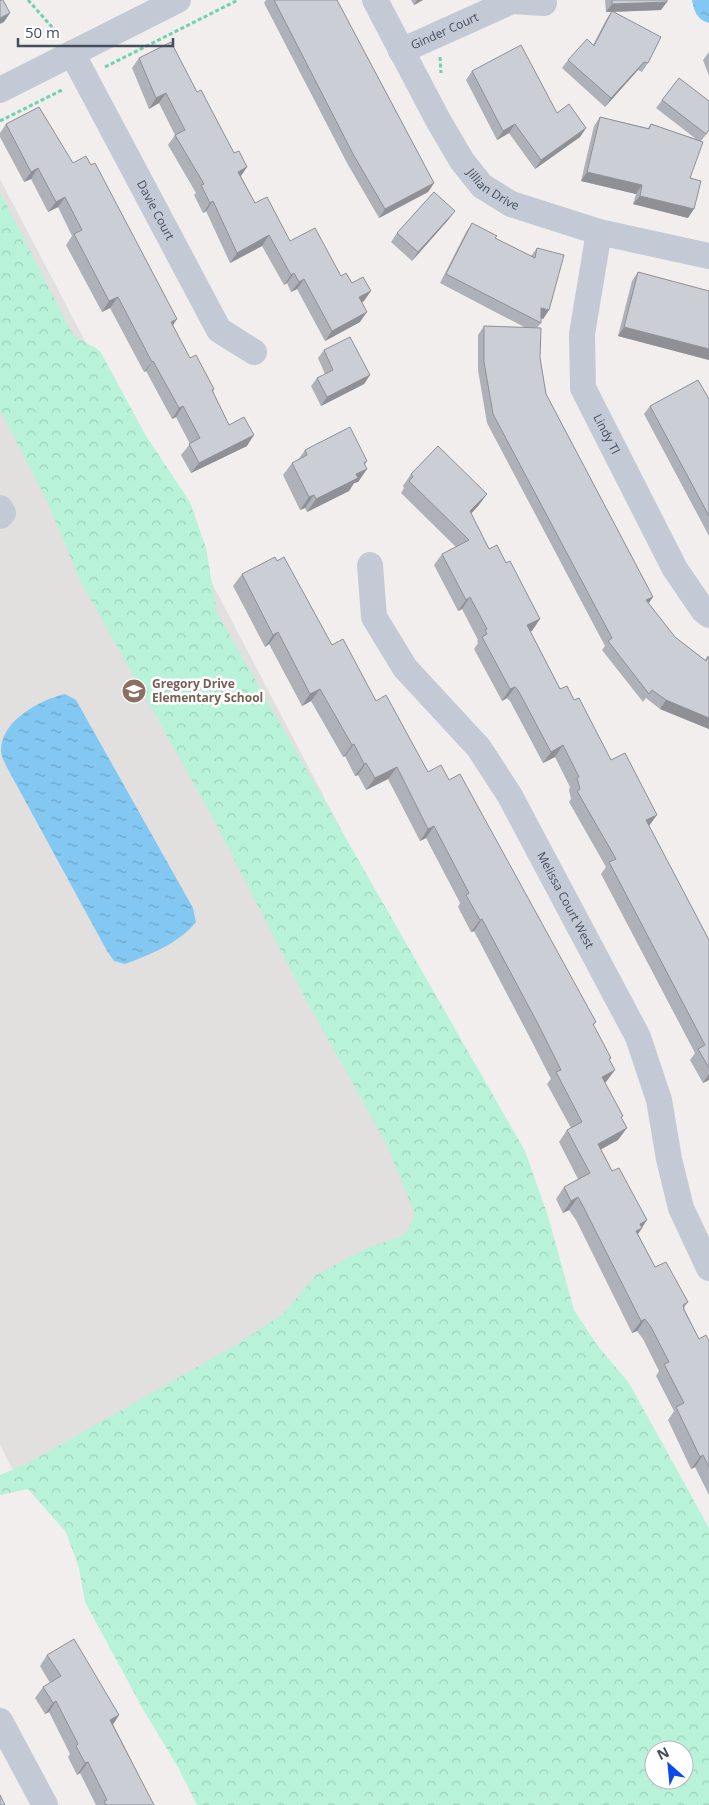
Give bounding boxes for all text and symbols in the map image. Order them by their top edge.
street label: Ginder Court [408,8,481,53]
scale bar [18,15,172,47]
text: 50 m [25,22,60,42]
street label: Jillian Drive [463,164,521,214]
street label: Davie Court [133,177,179,243]
street label: Lindy Tl [590,411,624,457]
place label: Gregory Drive Elementary School [152,675,263,706]
school or university icon: Gregory Drive Elementary School [121,678,147,704]
street label: Melissa Court West [533,849,598,951]
north arrow [644,1740,694,1790]
text: N [653,1742,672,1764]

